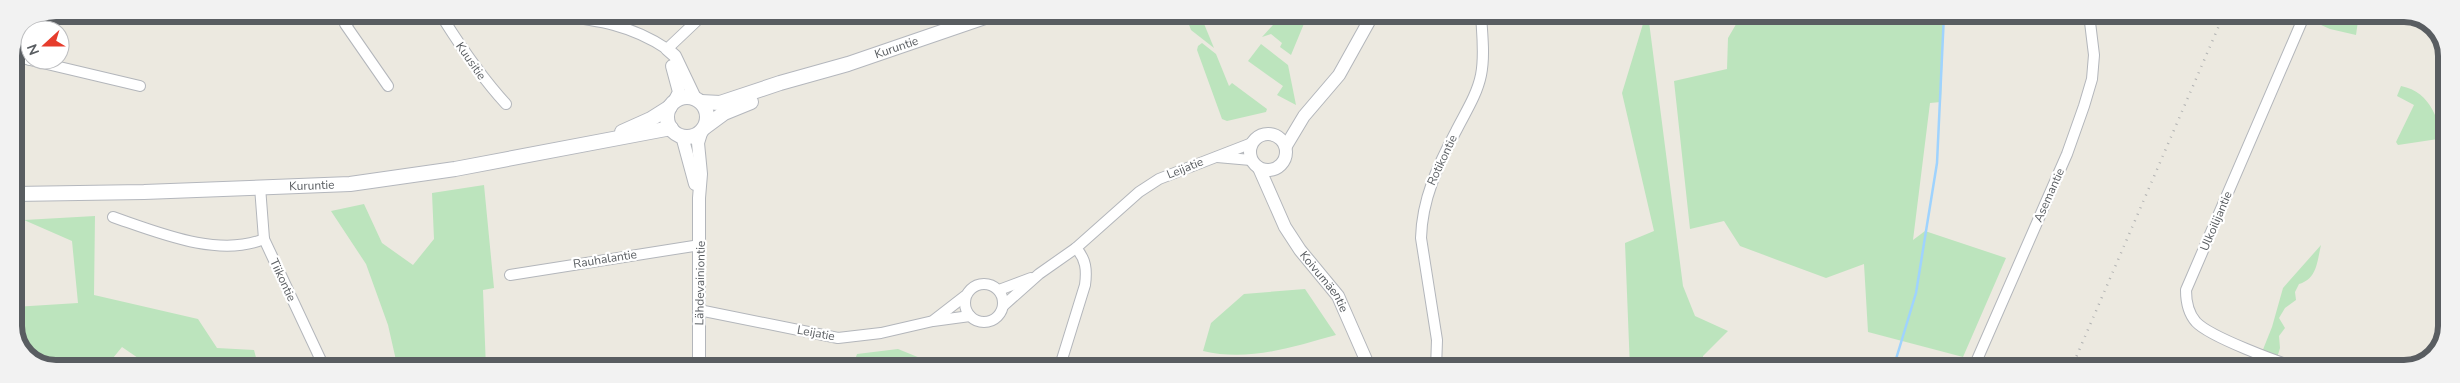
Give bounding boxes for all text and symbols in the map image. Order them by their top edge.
north arrow [20,20,70,70]
street label: Kuruntie [872,33,920,62]
street label: Kuusitie [452,39,490,83]
text: N [23,41,44,58]
street label: Rotikontie [1423,132,1461,188]
street label: Leijatie [1164,153,1206,183]
street label: Asemantie [2030,165,2068,225]
street label: Kuruntie [289,177,335,194]
street label: Ulkoilijantie [2196,189,2236,253]
street label: Lähdevainiontie [691,241,709,325]
street label: Rauhalantie [572,246,638,272]
street label: Koivumäentie [1296,248,1352,315]
street label: Tiikontie [266,256,300,304]
street label: Leijatie [796,322,836,344]

